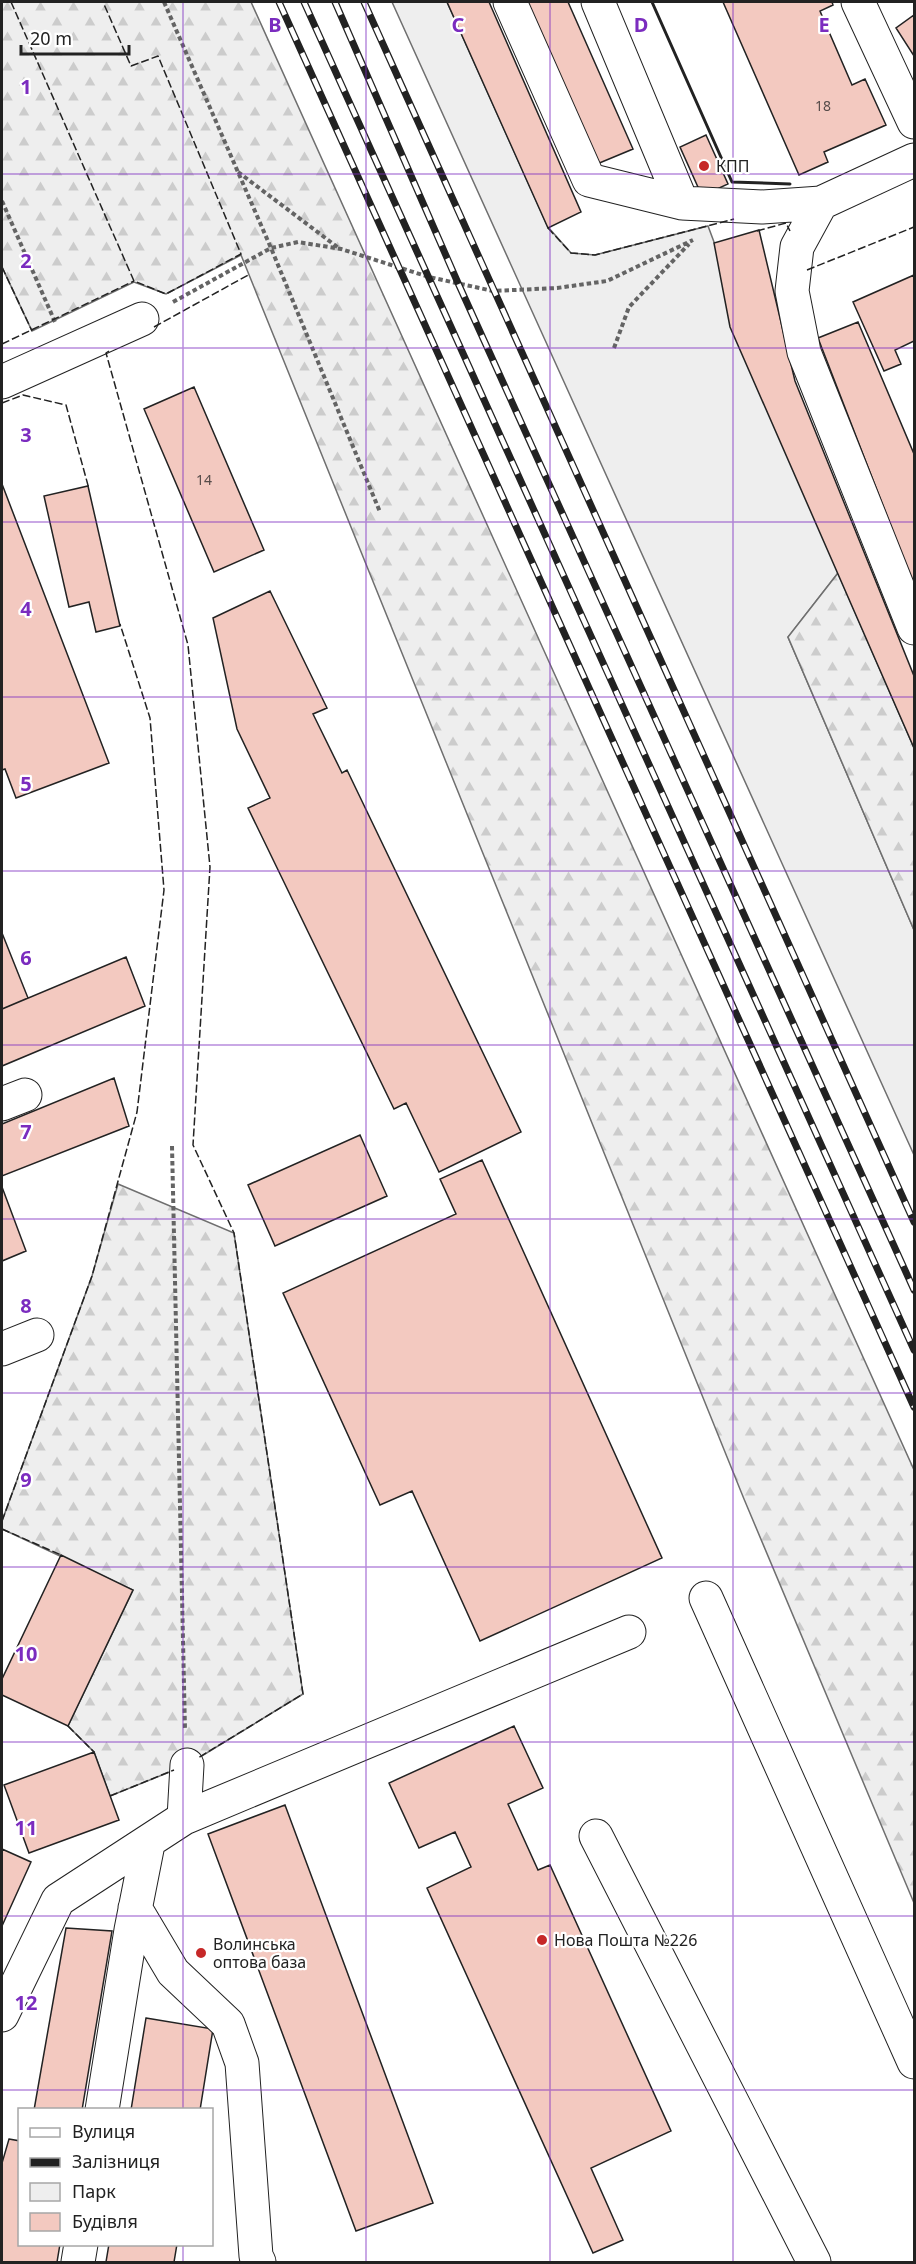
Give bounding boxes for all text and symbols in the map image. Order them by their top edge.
text: B [268,11,282,38]
text: C [452,11,465,38]
text: D [634,11,648,38]
text: E [818,11,830,38]
scale bar [21,18,129,56]
text: 20 m [30,26,72,50]
text: 1 [20,73,32,100]
house number: 18 [815,96,831,115]
place label: КПП [716,155,749,177]
marker: КПП [697,159,711,173]
text: 2 [20,247,32,274]
text: 3 [20,421,32,448]
house number: 14 [196,470,212,489]
text: 4 [20,595,32,622]
text: 5 [20,770,32,797]
text: 6 [20,944,32,971]
text: 7 [20,1118,32,1145]
text: 8 [20,1292,32,1319]
text: 9 [20,1466,32,1493]
text: 10 [15,1640,37,1667]
text: 11 [15,1814,37,1841]
place label: Нова Пошта №226 [554,1929,697,1951]
place label: Волинська оптова база [213,1933,306,1973]
marker: Нова Пошта №226 [535,1933,549,1947]
marker: Волинська оптова база [194,1946,208,1960]
text: 12 [15,1989,37,2016]
legend [18,2108,213,2246]
text: Вулиця [72,2119,135,2143]
text: Залізниця [72,2149,160,2173]
text: Парк [72,2179,116,2203]
text: Будівля [72,2209,138,2233]

